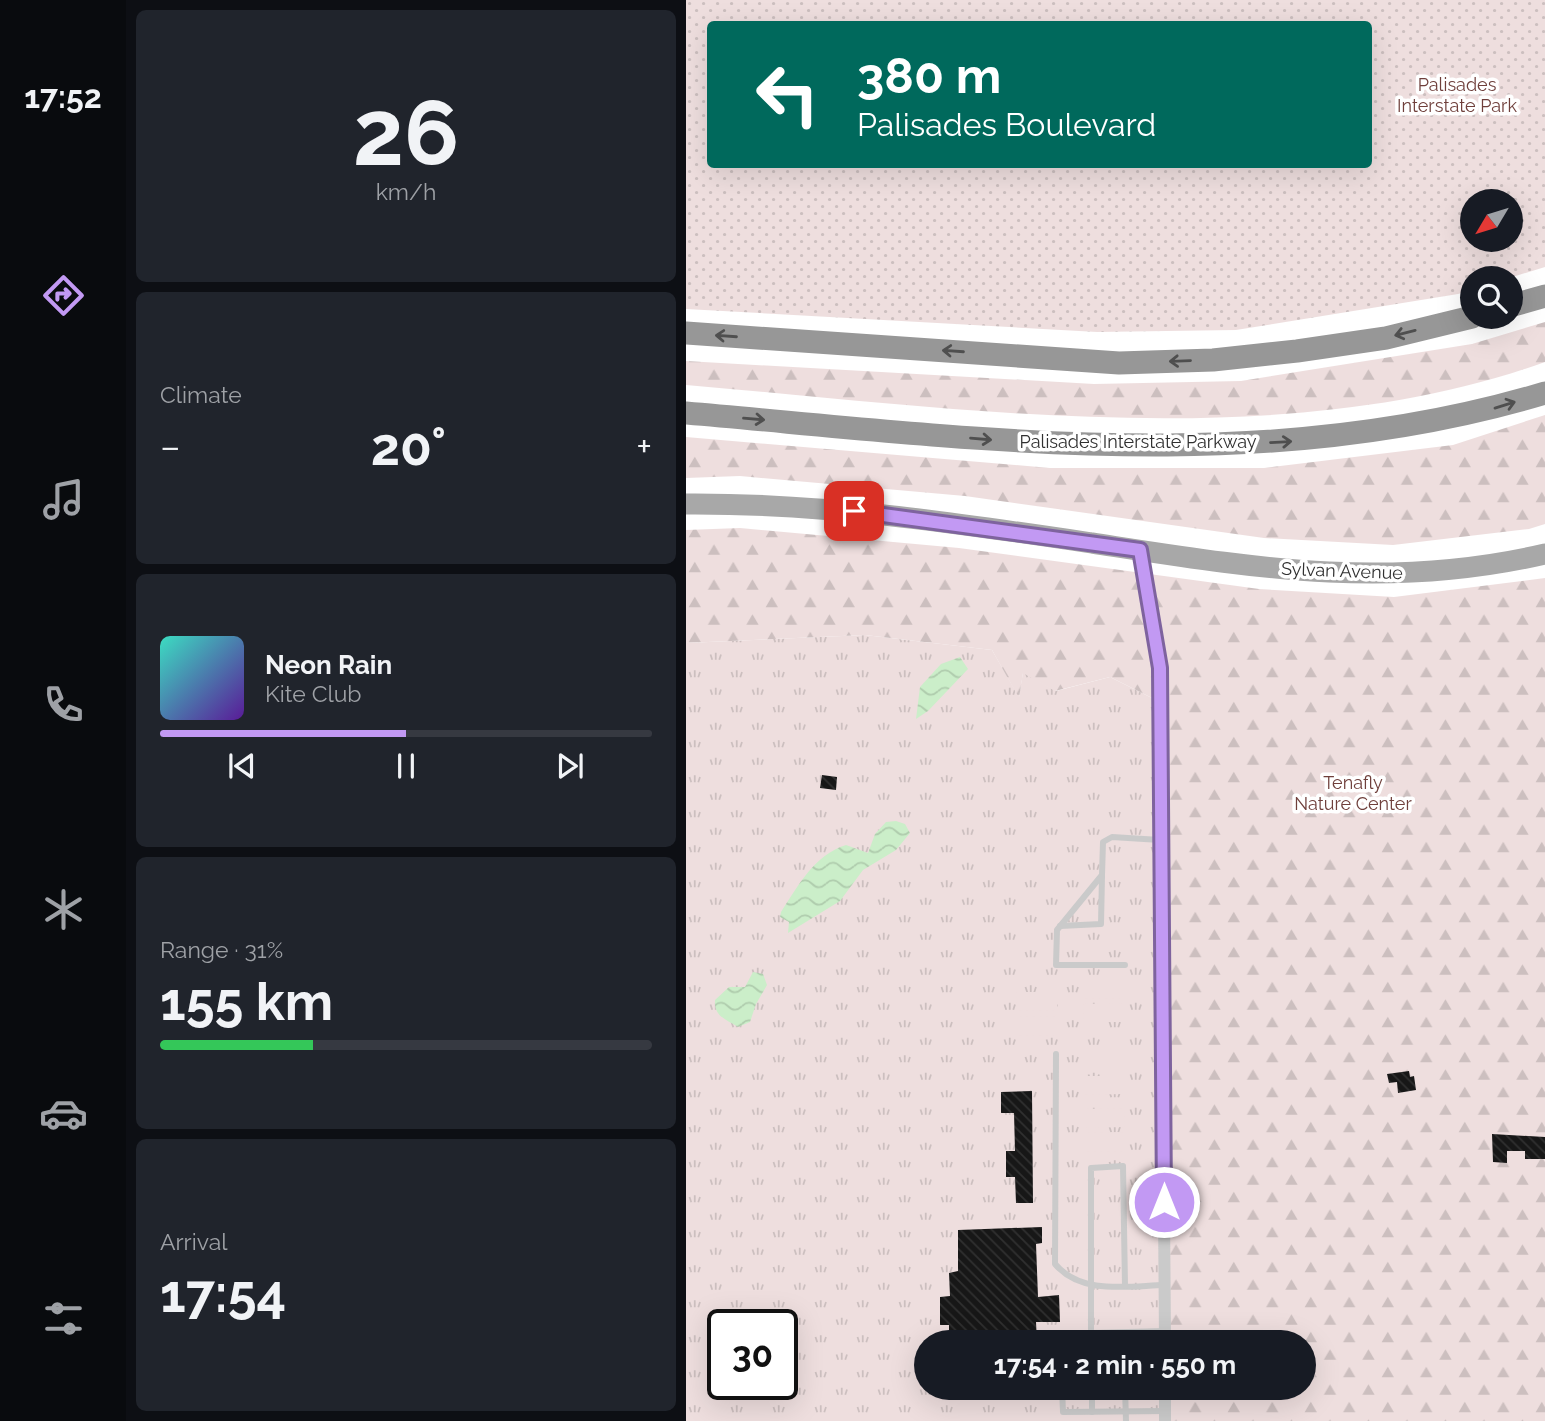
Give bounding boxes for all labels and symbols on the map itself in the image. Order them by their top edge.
park label: Palisades Interstate Park [1397,74,1517,116]
north arrow [1460,189,1522,252]
one-way arrow [1395,327,1417,340]
one-way arrow [715,329,738,342]
one-way arrow [942,344,965,357]
one-way arrow [1169,355,1192,368]
one-way arrow [1494,397,1516,410]
one-way arrow [742,413,765,426]
street label: Palisades Interstate Parkway [1020,431,1257,452]
one-way arrow [969,433,991,446]
one-way arrow [1270,435,1292,448]
pin [824,481,884,541]
street label: Sylvan Avenue [1281,558,1404,583]
park label: Tenafly Nature Center [1294,772,1412,814]
position arrow [1127,1165,1201,1239]
speed limit sign: 30 [707,1309,798,1400]

